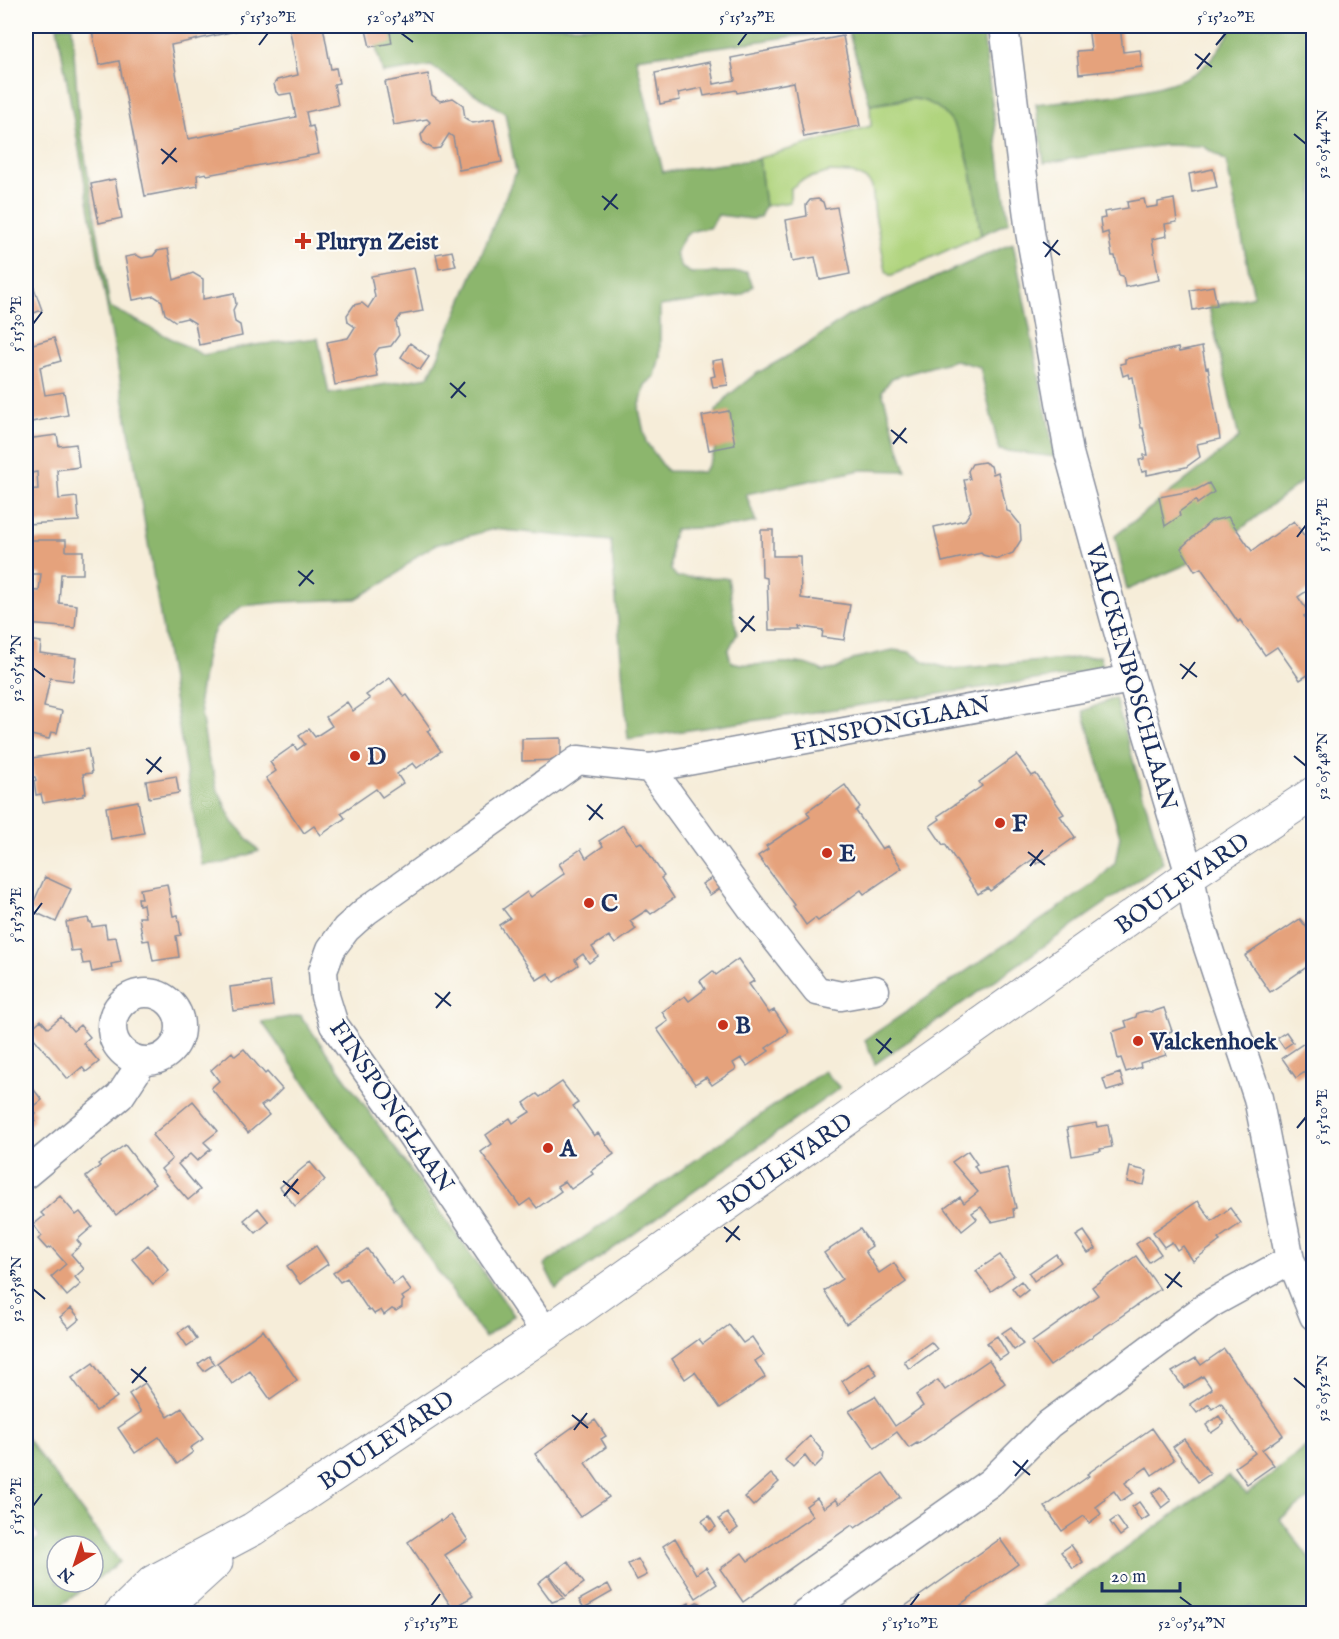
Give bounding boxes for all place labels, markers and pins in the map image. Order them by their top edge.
place label: Pluryn Zeist [316,227,439,258]
marker: Pluryn Zeist [294,232,312,250]
place label: D [367,742,386,773]
marker: D [348,749,362,763]
place label: F [1012,809,1028,840]
marker: F [993,816,1007,830]
place label: E [839,839,856,870]
marker: E [820,846,834,860]
place label: C [601,889,618,920]
marker: C [582,896,596,910]
place label: B [735,1011,751,1042]
marker: B [716,1018,730,1032]
place label: Valckenhoek [1149,1027,1278,1058]
marker: Valckenhoek [1131,1034,1145,1048]
place label: A [559,1134,578,1165]
marker: A [541,1141,555,1155]

